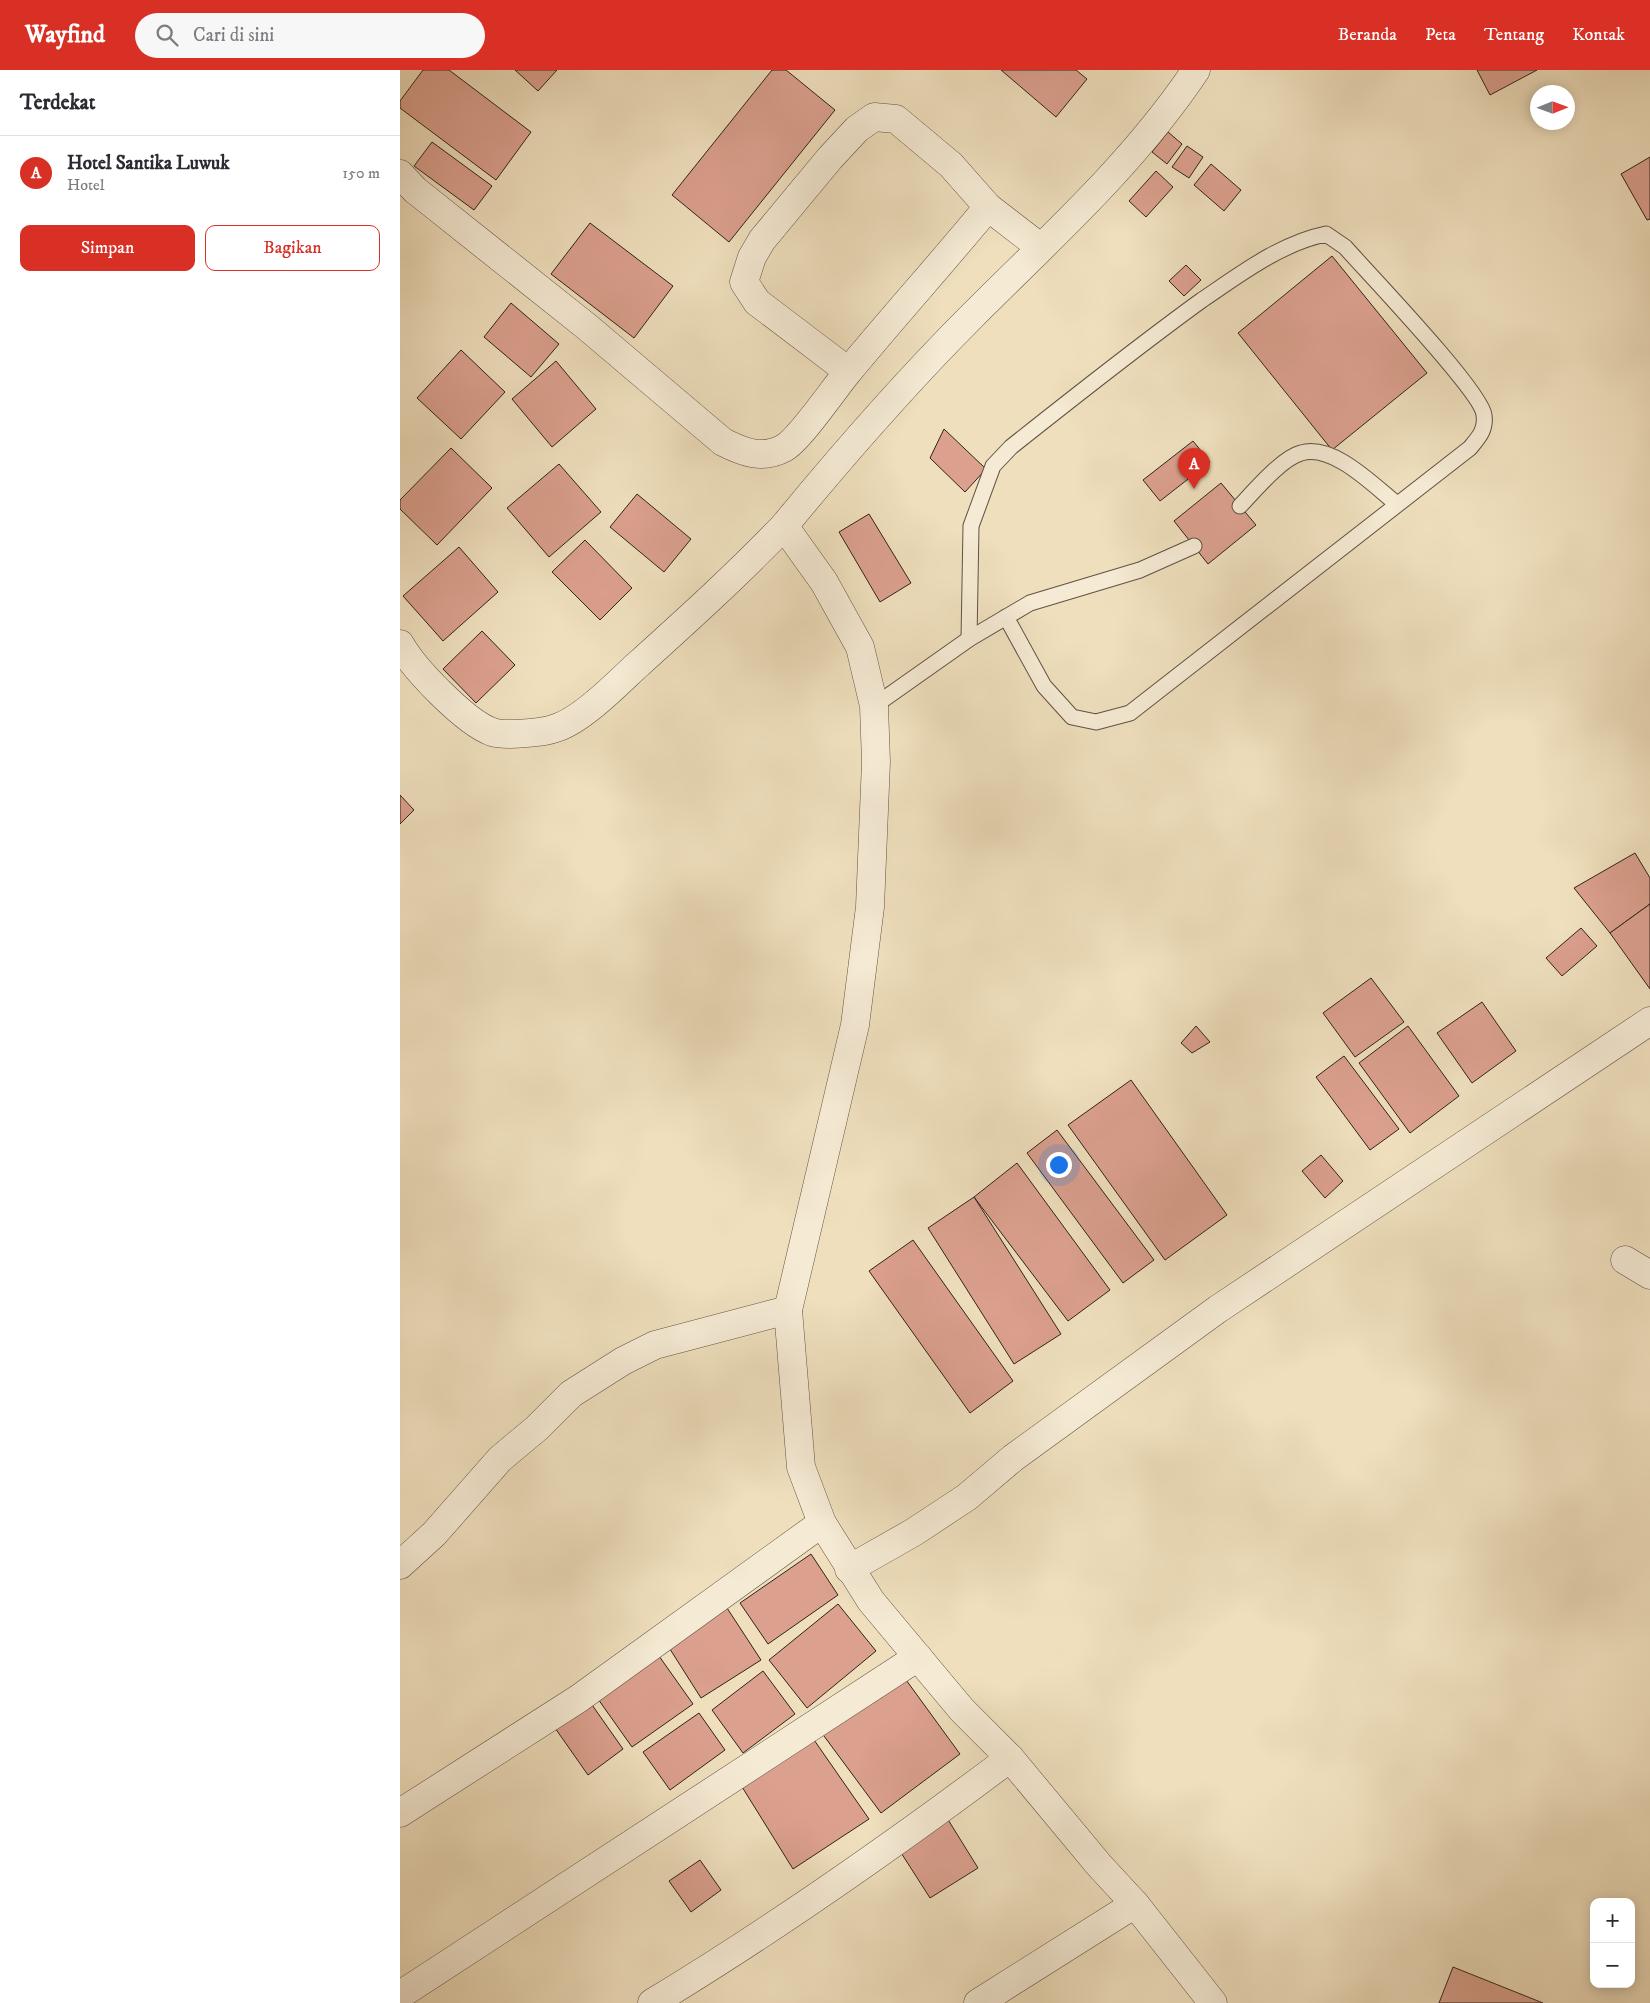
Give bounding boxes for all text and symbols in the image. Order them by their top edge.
search box [135,13,485,58]
text: Wayfind [25,20,105,50]
icon: search [153,21,181,49]
text: Cari di sini [193,24,274,47]
text: Beranda [1338,24,1397,46]
text: Peta [1425,24,1456,46]
text: Tentang [1484,24,1544,46]
text: Kontak [1572,24,1625,46]
north arrow [1530,85,1575,130]
text: Terdekat [20,90,95,116]
text: Hotel Santika Luwuk [67,152,230,175]
text: A [31,163,41,183]
text: 150 m [342,163,380,183]
text: Hotel [67,175,105,195]
button: Simpan [20,225,195,271]
button: Bagikan [205,225,380,271]
pin: A [1178,448,1210,489]
your location [1046,1152,1072,1178]
map controls [1590,1898,1635,1988]
button: + [1590,1898,1635,1943]
button: − [1590,1943,1635,1988]

